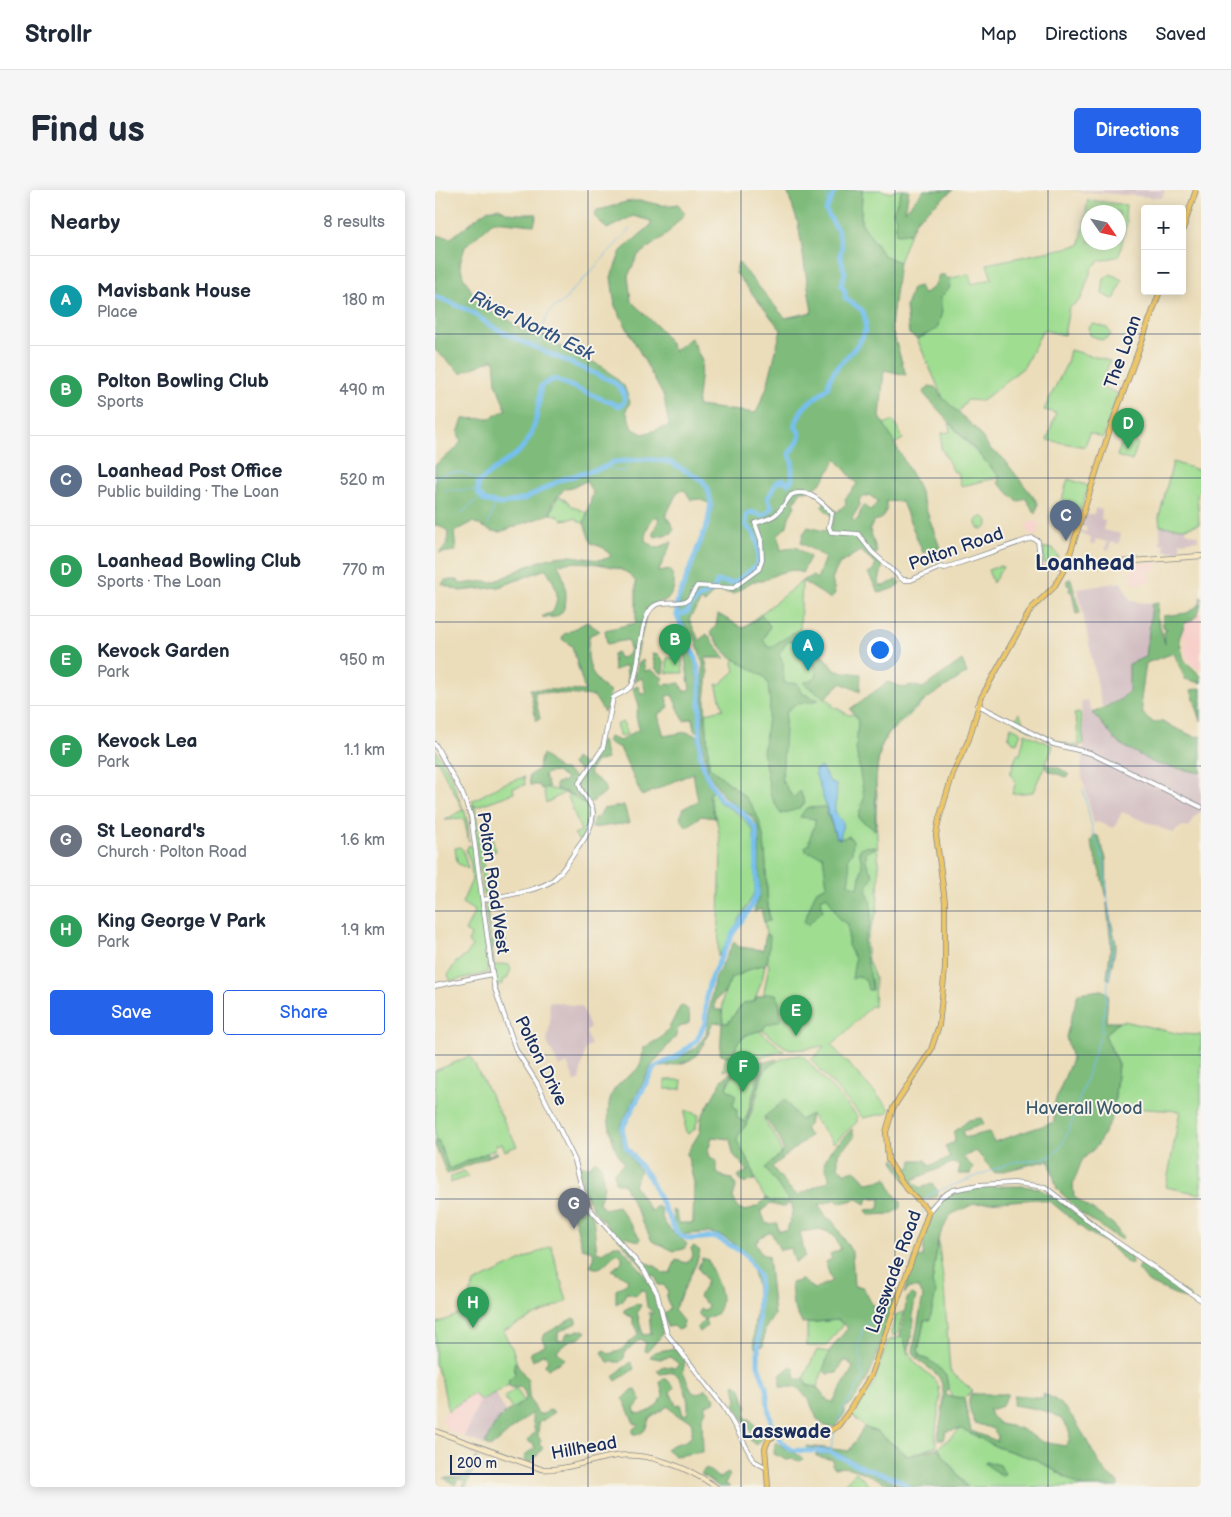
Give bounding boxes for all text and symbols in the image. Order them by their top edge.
text: Strollr [25,20,92,49]
text: Map [981,24,1017,45]
text: Directions [1045,24,1127,45]
text: Saved [1155,24,1206,45]
button: Directions [1074,108,1201,153]
text: Find us [30,109,145,152]
north arrow [1081,205,1126,250]
map controls [1141,205,1186,295]
button: + [1141,205,1186,250]
text: Nearby [50,210,120,235]
text: 8 results [323,213,385,232]
button: − [1141,250,1186,295]
text: Mavisbank House [97,280,251,303]
water label: River North Esk [466,286,598,366]
text: A [61,291,71,310]
text: 180 m [343,291,385,310]
text: Place [97,303,138,322]
street label: The Loan [1100,313,1146,391]
text: Polton Bowling Club [97,370,269,393]
text: B [60,381,72,400]
text: 490 m [339,381,385,400]
text: Sports [97,393,144,412]
pin: D [1112,408,1144,449]
text: Loanhead Post Office [97,460,282,483]
text: C [60,471,72,490]
text: 520 m [339,471,385,490]
text: Public building · The Loan [97,483,279,502]
pin: C [1050,500,1082,541]
street label: Polton Road [906,523,1006,575]
text: Loanhead Bowling Club [97,550,301,573]
district label: Loanhead [1035,550,1135,577]
text: D [60,561,72,580]
text: 770 m [342,561,385,580]
text: Sports · The Loan [97,573,221,592]
pin: B [659,624,691,665]
pin: A [792,630,824,671]
your location [867,637,893,663]
text: Kevock Garden [97,640,230,663]
text: E [61,651,71,670]
text: 950 m [340,651,385,670]
text: Park [97,663,129,682]
text: Kevock Lea [97,730,198,753]
text: F [61,741,71,760]
text: 1.1 km [344,741,385,760]
text: Park [97,753,129,772]
street label: Polton Road West [473,811,513,956]
text: St Leonard's [97,820,205,843]
text: G [60,831,72,850]
text: 1.6 km [341,831,385,850]
text: Church · Polton Road [97,843,247,862]
text: King George V Park [97,910,266,933]
text: H [60,921,72,940]
text: 1.9 km [341,921,385,940]
text: Park [97,933,129,952]
button: Save [50,990,213,1035]
button: Share [223,990,385,1035]
pin: E [780,995,812,1036]
street label: Polton Drive [510,1013,572,1110]
pin: F [727,1051,759,1092]
park label: Haverall Wood [1025,1098,1143,1119]
pin: G [558,1188,590,1229]
street label: Lasswade Road [862,1208,926,1336]
pin: H [457,1287,489,1328]
district label: Lasswade [741,1420,831,1444]
street label: Hillhead [549,1432,619,1464]
scale bar [450,1452,534,1475]
text: 200 m [457,1455,497,1472]

